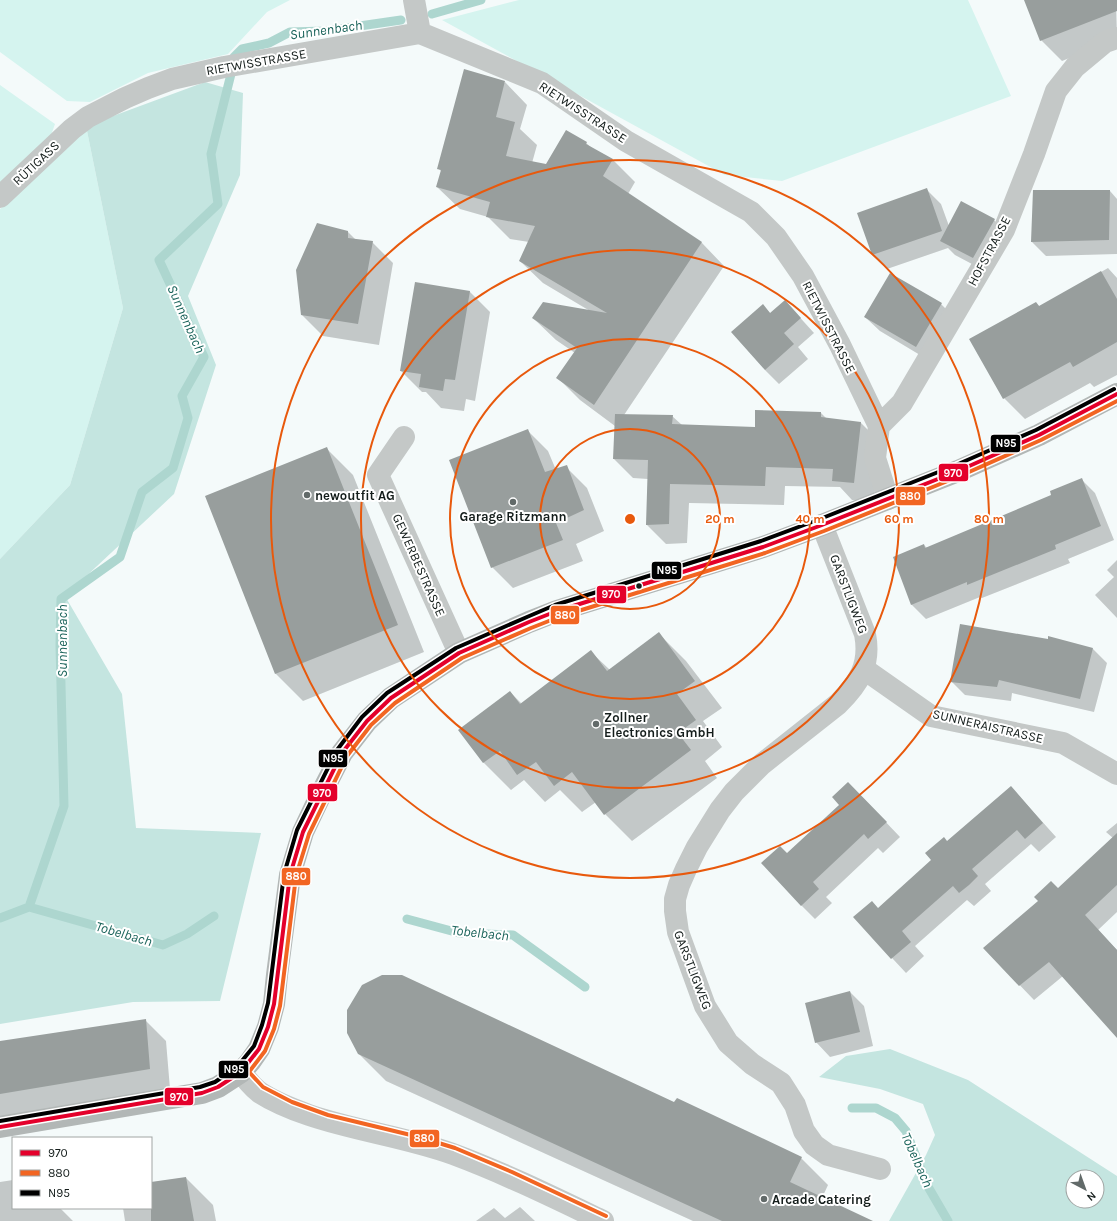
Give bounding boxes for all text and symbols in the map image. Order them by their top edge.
water label: Sunnenbach [289,16,363,44]
street label: RIETWISSTRASSE [205,46,307,78]
street label: RIETWISSTRASSE [536,78,630,146]
street label: RÜTIGASS [9,137,62,188]
street label: HOFSTRASSE [964,214,1014,288]
street label: RIETWISSTRASSE [799,278,859,376]
water label: Sunnenbach [163,282,209,356]
line badge: N95 [990,434,1021,453]
text: N95 [996,437,1017,450]
line badge: 970 [938,463,969,482]
text: 970 [943,467,963,480]
line badge: 880 [895,486,926,506]
place label: newoutfit AG [315,488,395,503]
marker: newoutfit AG [302,490,312,500]
text: 880 [899,490,921,503]
marker: Garage Ritzmann [508,497,518,507]
place label: Garage Ritzmann [459,509,567,524]
street label: GEWERBESTRASSE [390,511,448,619]
centre of rings [623,512,637,526]
text: 20 m [705,512,735,526]
text: 40 m [795,512,825,526]
text: 60 m [884,512,914,526]
text: 80 m [974,512,1004,526]
street label: GARSTLIGWEG [827,552,871,636]
line badge: N95 [651,561,682,580]
text: N95 [657,564,678,577]
unlabelled marker [634,581,644,591]
line badge: 970 [596,585,627,604]
text: 970 [601,588,621,601]
water label: Sunnenbach [54,604,71,678]
line badge: 880 [550,605,580,625]
text: 880 [554,609,576,622]
street label: SUNNERAISTRASSE [931,706,1045,746]
place label: Zollner Electronics GmbH [604,710,715,740]
marker: Zollner Electronics GmbH [591,719,601,729]
line badge: N95 [318,749,348,768]
text: N95 [323,752,344,765]
line badge: 970 [307,783,338,802]
text: 970 [312,787,332,800]
line badge: 880 [281,867,311,886]
text: 880 [285,870,307,883]
water label: Tobelbach [94,918,154,950]
water label: Tobelbach [450,922,510,944]
street label: GARSTLIGWEG [671,928,715,1012]
line badge: N95 [218,1060,249,1079]
text: N95 [224,1063,245,1076]
line badge: 970 [164,1087,194,1106]
text: 970 [169,1091,189,1104]
line badge: 880 [409,1129,440,1148]
water label: Tobelbach [897,1130,937,1190]
text: 880 [413,1132,435,1145]
legend [12,1137,152,1209]
text: 970 [48,1146,68,1160]
text: 880 [48,1166,70,1180]
north arrow [1065,1169,1105,1209]
text: N95 [48,1186,70,1200]
text: N [1084,1189,1098,1204]
place label: Arcade Catering [772,1192,871,1207]
marker: Arcade Catering [759,1194,769,1204]

